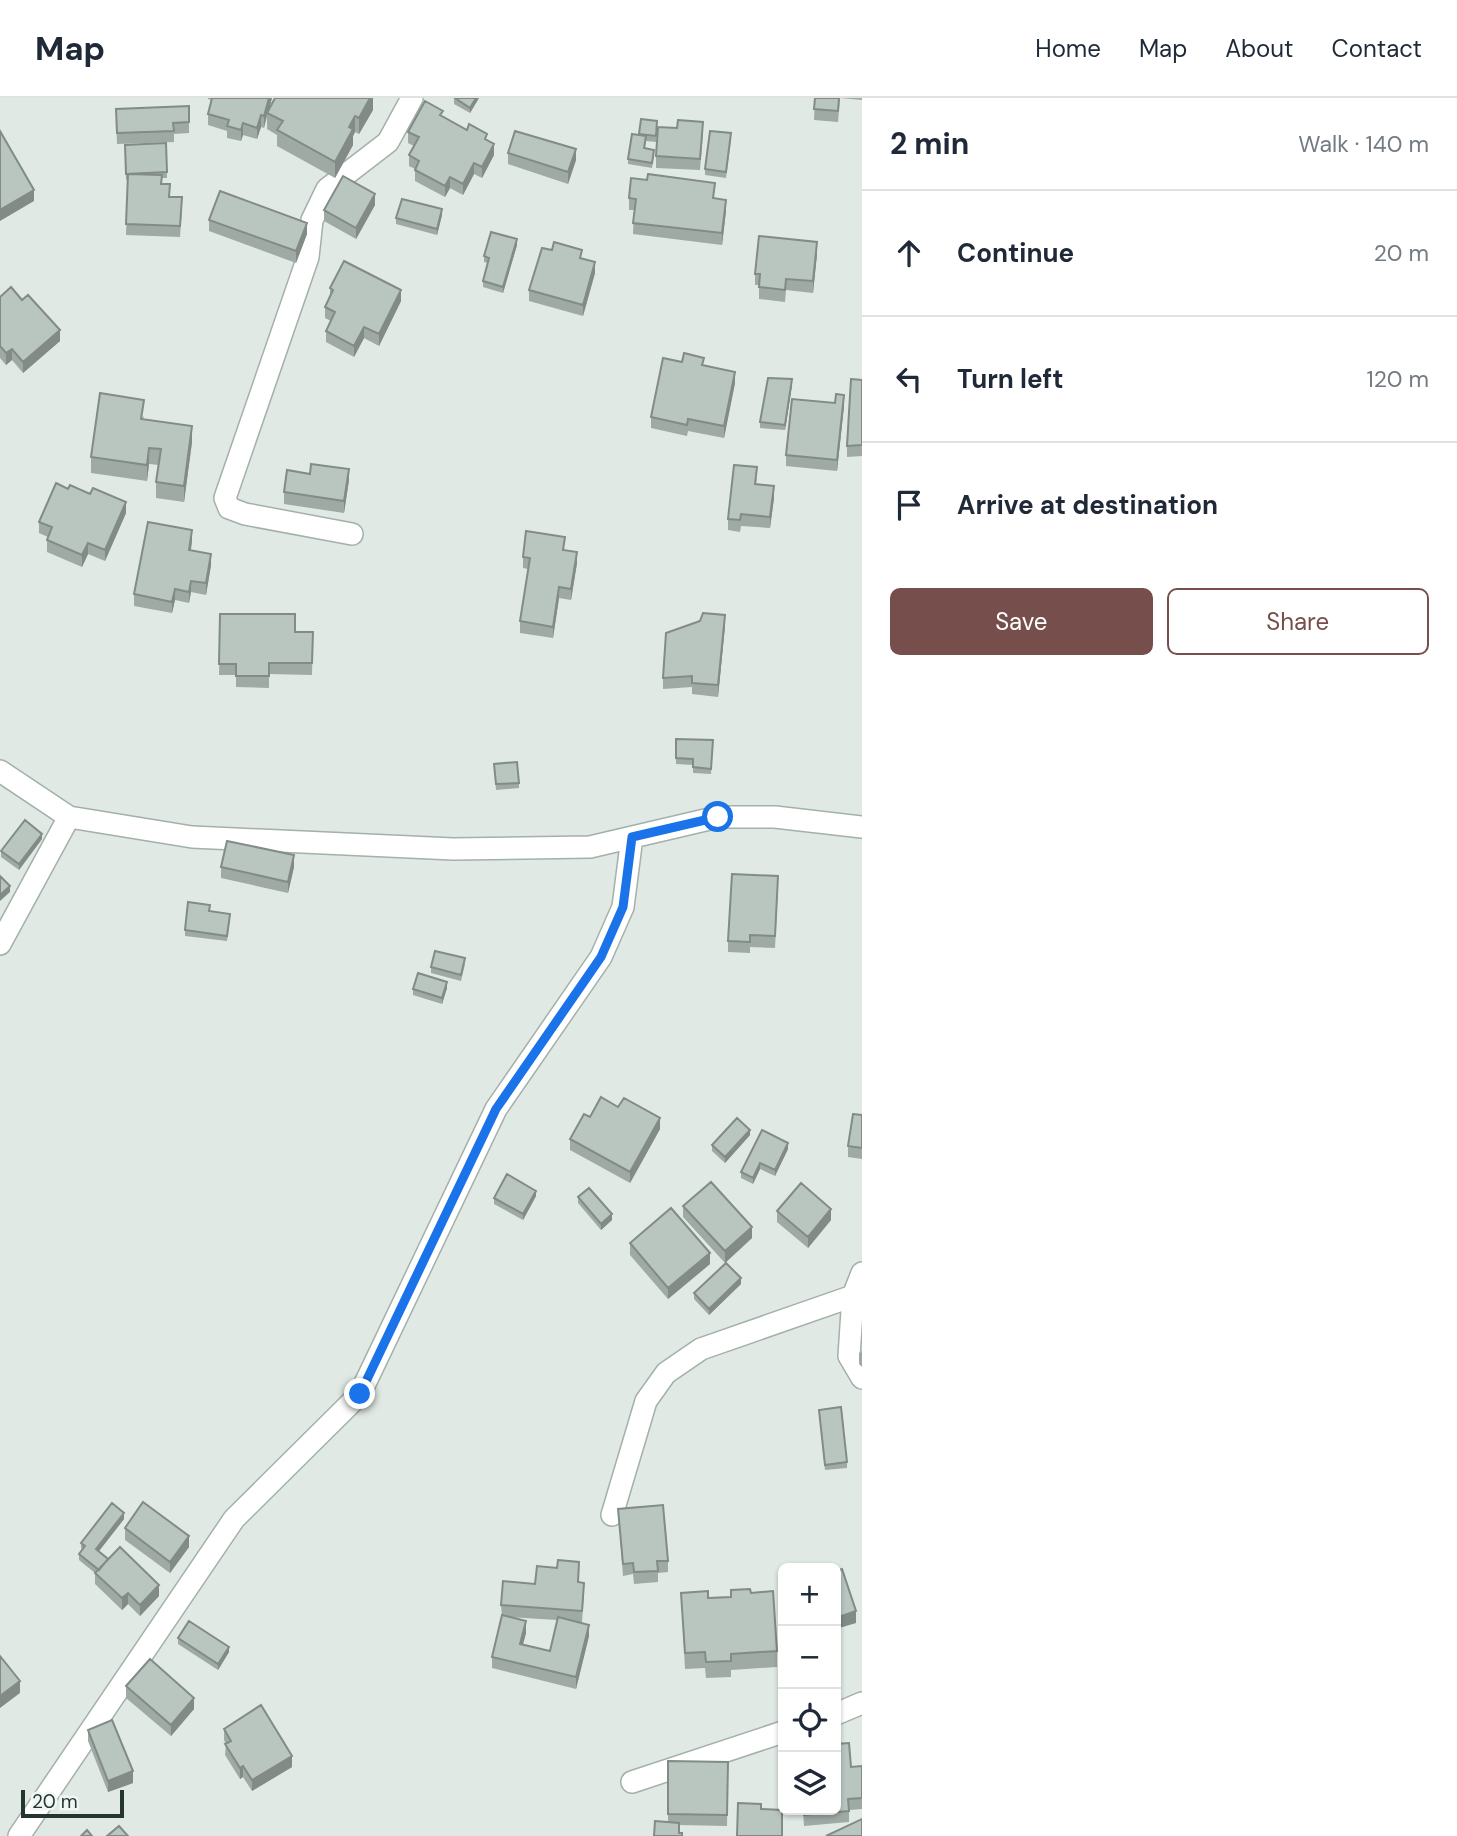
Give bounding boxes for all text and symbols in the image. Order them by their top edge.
text: Map [35,27,105,70]
text: Home [1035,33,1101,64]
text: Map [1139,33,1187,64]
text: About [1225,33,1294,64]
text: Contact [1332,33,1422,64]
text: 2 min [890,124,969,163]
text: Walk · 140 m [1298,129,1429,159]
icon: ahead [890,234,928,272]
text: Continue [957,236,1074,270]
text: 20 m [1374,238,1429,268]
icon: left [890,360,928,398]
text: Turn left [957,362,1064,396]
text: 120 m [1366,364,1429,394]
icon: arrive [890,486,928,524]
text: Arrive at destination [957,488,1218,522]
button: Save [890,588,1153,655]
button: Share [1167,588,1429,655]
route start [702,801,733,832]
route end [344,1378,375,1409]
map controls [778,1563,841,1815]
button: + [778,1563,841,1626]
button: − [778,1626,841,1689]
button: locate [778,1689,841,1752]
button: layers [778,1752,841,1815]
scale bar [21,1787,124,1819]
text: 20 m [32,1789,78,1814]

